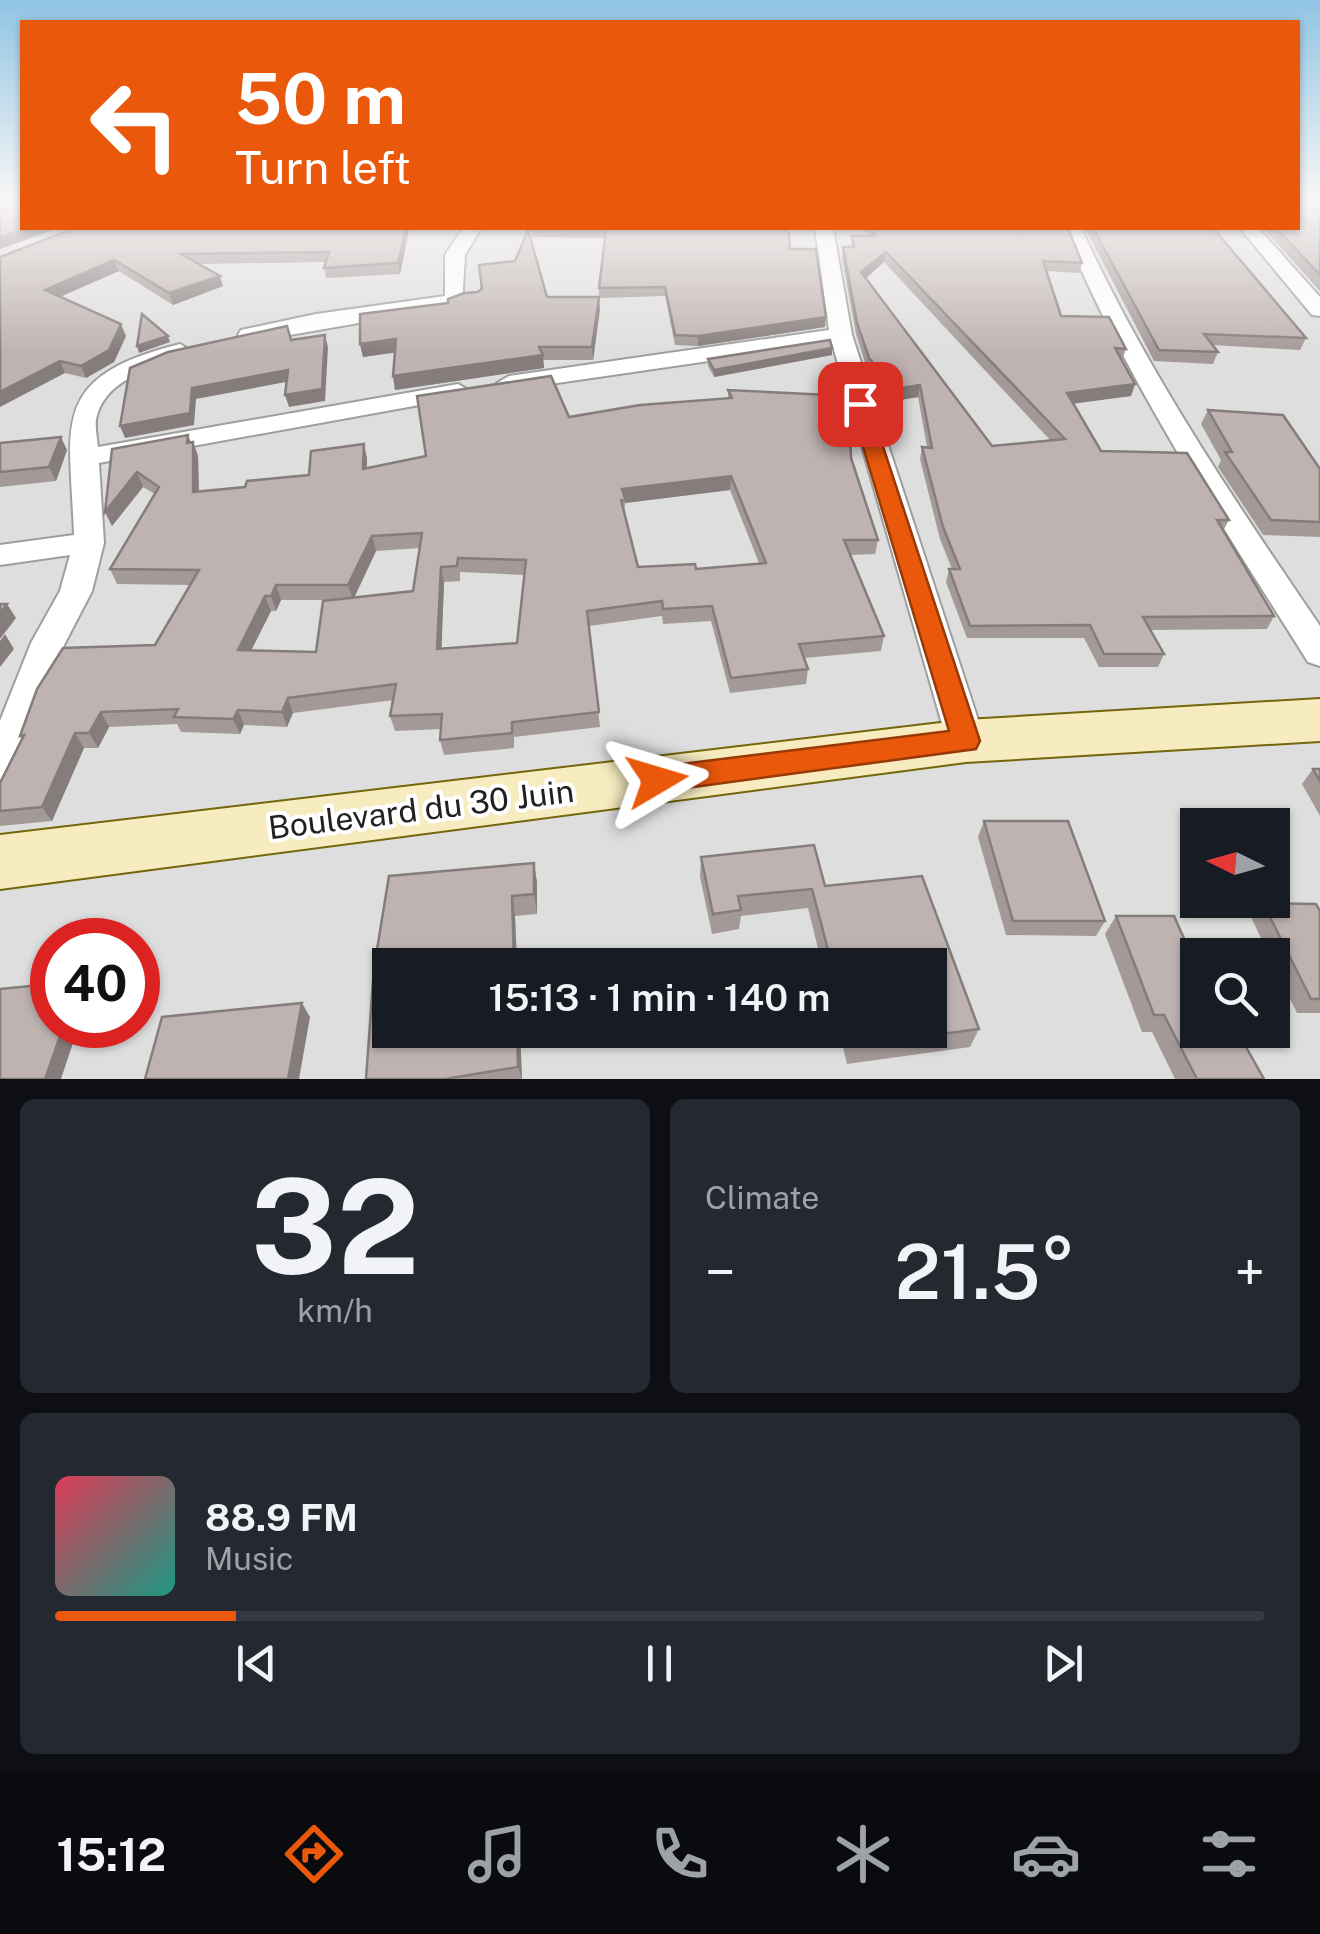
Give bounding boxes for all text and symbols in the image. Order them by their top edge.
text: 50 m [235,57,406,140]
icon: left [70,60,200,190]
text: Turn left [235,141,411,194]
pin [818,362,903,447]
icon: arrive [833,377,888,432]
position arrow [605,728,709,832]
street label: Boulevard du 30 Juin [266,772,576,846]
north arrow [1180,808,1290,918]
map controls [1180,808,1290,1048]
speed limit sign: 40 [30,918,160,1048]
button: search [1180,938,1290,1048]
text: 15:13 · 1 min · 140 m [489,975,830,1020]
text: 32 [250,1151,420,1303]
text: Climate [705,1179,819,1216]
text: 21.5° [894,1228,1076,1316]
text: − [705,1240,736,1304]
text: + [1234,1240,1265,1304]
text: km/h [297,1292,373,1329]
text: 88.9 FM [205,1495,358,1540]
text: Music [205,1540,293,1577]
icon: previous [229,1636,284,1691]
icon: pause [632,1636,687,1691]
icon: next [1036,1636,1091,1691]
icon: directions [279,1819,349,1889]
icon: music [462,1819,532,1889]
icon: phone [645,1819,715,1889]
icon: climate [828,1819,898,1889]
icon: car [1011,1819,1081,1889]
icon: filters [1194,1819,1264,1889]
text: 15:12 [56,1828,166,1881]

